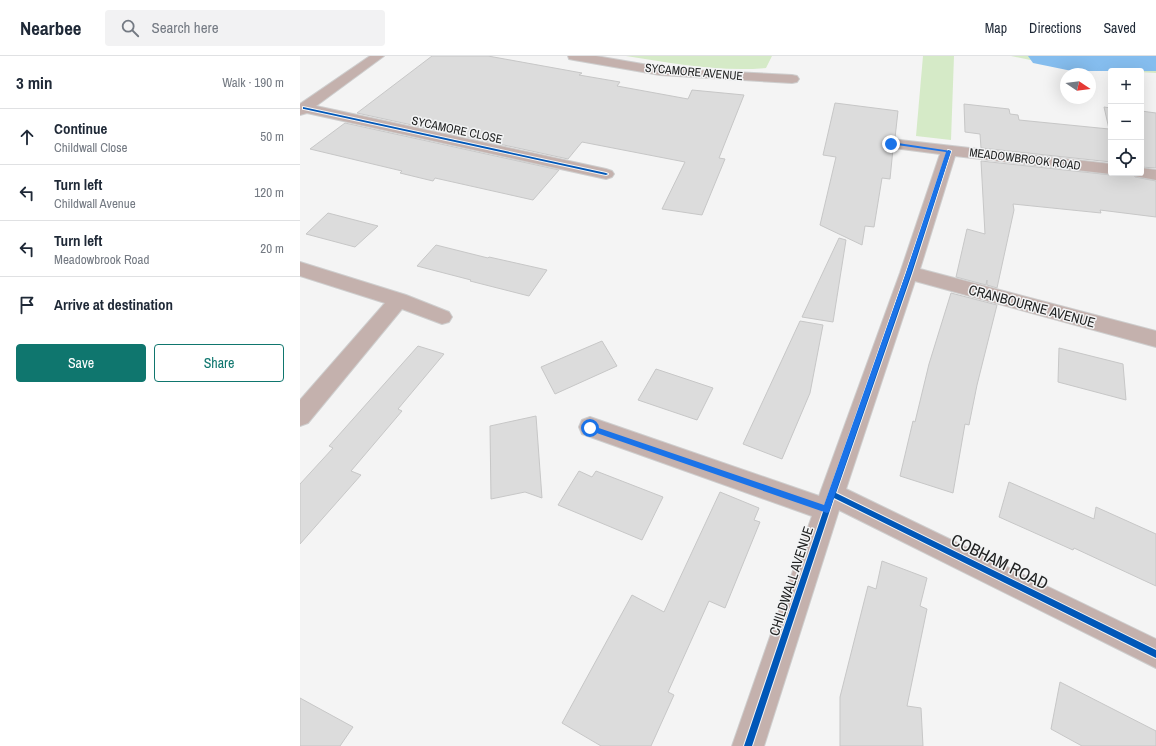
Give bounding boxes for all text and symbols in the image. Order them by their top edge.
search box [105,10,385,46]
text: Nearbee [20,15,81,41]
icon: search [119,17,141,39]
text: Search here [151,17,219,38]
text: Map [985,19,1007,37]
text: Directions [1029,19,1081,37]
text: Saved [1103,19,1136,37]
street label: SYCAMORE AVENUE [644,60,744,84]
north arrow [1060,68,1096,104]
map controls [1108,68,1144,176]
button: + [1108,68,1144,104]
text: 3 min [16,71,52,94]
text: Walk · 190 m [222,74,284,91]
button: − [1108,104,1144,140]
street label: SYCAMORE CLOSE [410,113,504,147]
text: Continue [54,118,107,139]
icon: ahead [16,126,38,148]
text: 50 m [260,128,284,145]
route end [882,135,900,153]
text: Childwall Close [54,139,127,156]
button: locate [1108,140,1144,176]
street label: MEADOWBROOK ROAD [968,144,1082,174]
text: Turn left [54,174,102,195]
icon: left [16,182,38,204]
text: 120 m [254,184,284,201]
text: Childwall Avenue [54,195,136,212]
text: Turn left [54,230,102,251]
icon: left [16,238,38,260]
text: 20 m [260,240,284,257]
text: Meadowbrook Road [54,251,149,268]
street label: CRANBOURNE AVENUE [967,280,1097,332]
icon: arrive [16,294,38,316]
text: Arrive at destination [54,294,173,315]
button: Save [16,344,146,382]
button: Share [154,344,284,382]
route start [581,419,599,437]
street label: CHILDWALL AVENUE [765,524,817,638]
street label: COBHAM ROAD [948,528,1052,594]

